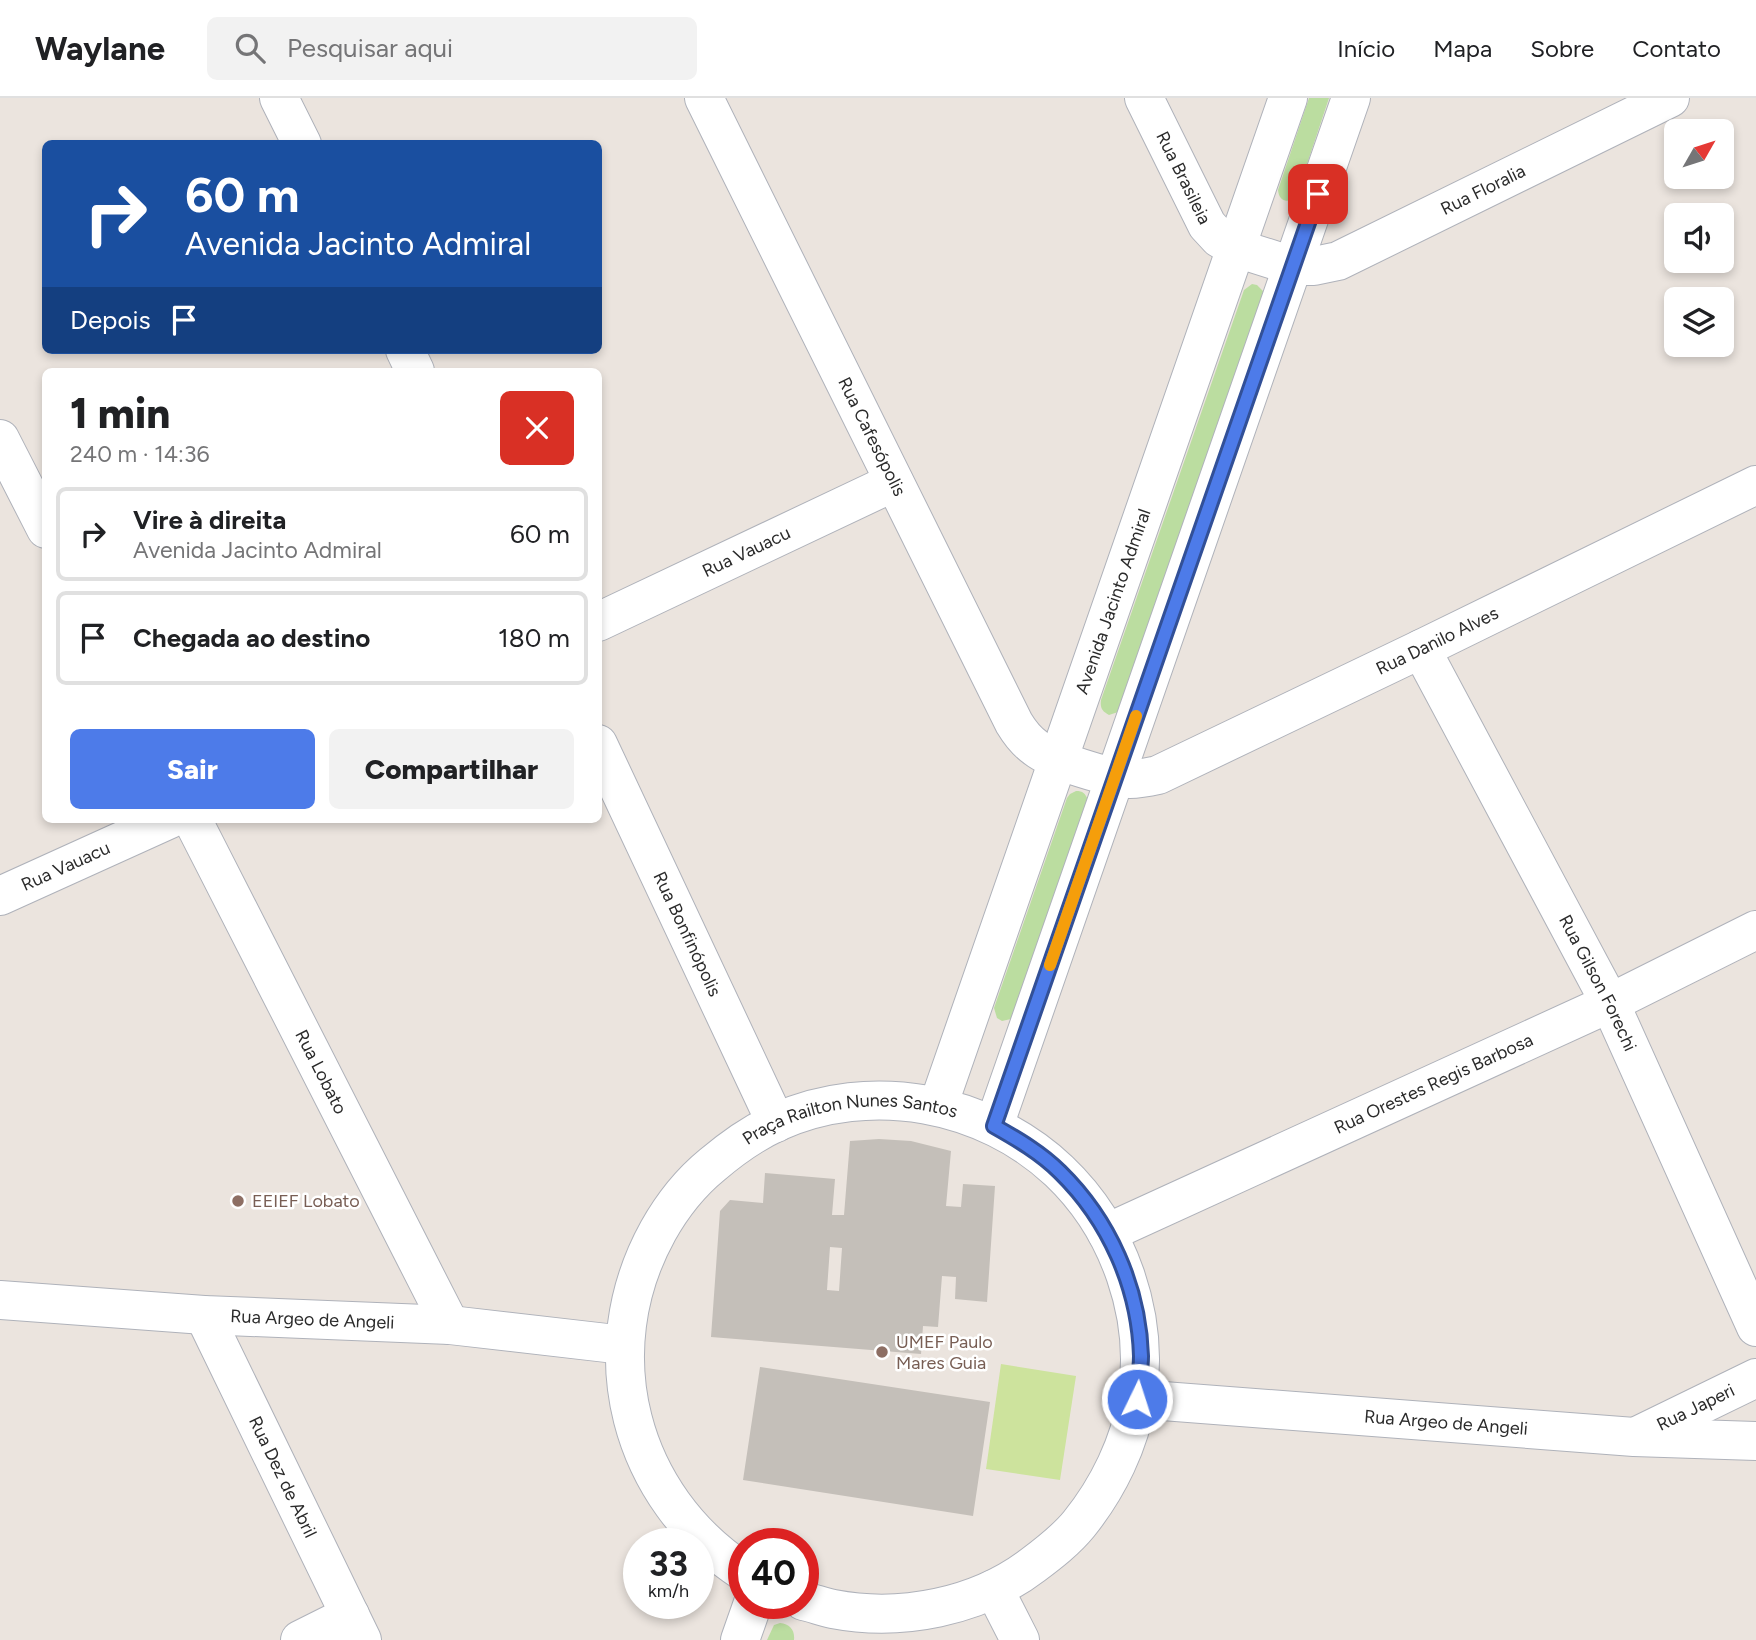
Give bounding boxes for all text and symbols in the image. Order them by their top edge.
search box [207,17,697,80]
text: Waylane [35,29,165,68]
icon: search [231,29,269,67]
text: Pesquisar aqui [287,32,453,64]
text: Início [1337,34,1395,63]
text: Mapa [1433,34,1492,63]
text: Sobre [1530,34,1594,63]
text: Contato [1632,34,1721,63]
north arrow [1664,119,1734,189]
map controls [1664,119,1734,357]
street label: Rua Brasileia [1151,128,1216,228]
street label: Rua Floralia [1437,160,1529,220]
pin [1288,164,1348,224]
text: 60 m [185,165,300,224]
icon: right [70,168,161,259]
icon: arrive [1299,175,1337,213]
button: sound [1664,203,1734,273]
text: Avenida Jacinto Admiral [185,225,531,263]
button: layers [1664,287,1734,357]
icon: arrive [165,301,203,339]
text: Depois [70,304,151,336]
street label: Rua Cafesópolis [833,373,911,500]
text: 1 min [70,388,170,439]
button: close [500,391,574,465]
text: 240 m · 14:36 [70,440,209,468]
text: Vire à direita [133,504,286,536]
street label: Avenida Jacinto Admiral [1071,506,1156,697]
icon: right [74,515,112,553]
text: 60 m [510,518,570,550]
street label: Rua Vauacu [699,522,794,582]
text: Avenida Jacinto Admiral [133,536,382,564]
street label: Rua Danilo Alves [1373,602,1502,680]
icon: arrive [74,619,112,657]
text: Chegada ao destino [133,622,370,654]
text: 180 m [498,622,570,654]
button: Sair [70,729,315,809]
button: Compartilhar [329,729,574,809]
street label: Rua Vauacu [18,837,113,896]
street label: Rua Bonfinópolis [649,868,726,1000]
street label: Rua Gilson Forechi [1554,911,1641,1055]
street label: Rua Lobato [290,1026,352,1118]
street label: Rua Orestes Regis Barbosa [1331,1029,1536,1139]
street label: Praça Railton Nunes Santos [738,1089,960,1150]
place label: EEIEF Lobato [252,1190,360,1212]
marker: EEIEF Lobato [230,1193,246,1209]
street label: Rua Argeo de Angeli [230,1305,395,1334]
place label: UMEF Paulo Mares Guia [896,1331,993,1374]
marker: UMEF Paulo Mares Guia [874,1344,890,1360]
position arrow [1100,1362,1174,1436]
street label: Rua Japeri [1653,1379,1738,1436]
street label: Rua Argeo de Angeli [1363,1405,1529,1440]
street label: Rua Dez de Abril [244,1413,322,1541]
speed limit sign: 40 [728,1528,819,1619]
text: 33 [649,1543,688,1585]
text: km/h [648,1580,689,1602]

